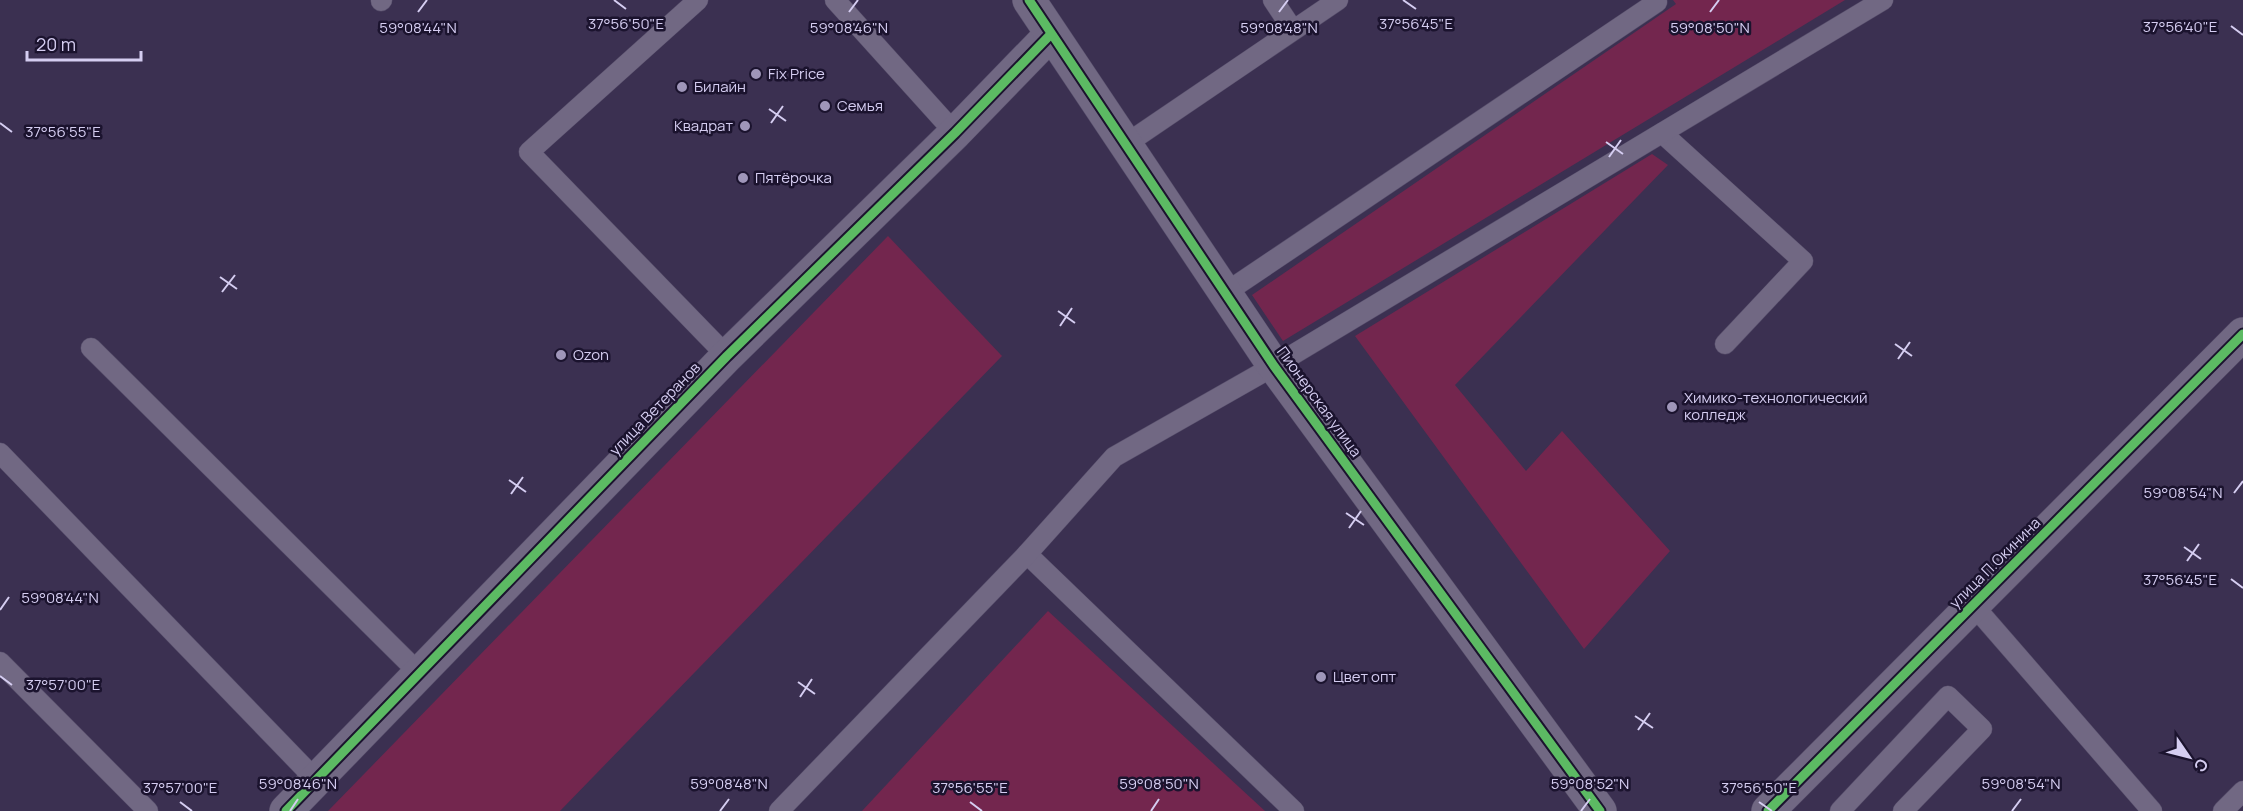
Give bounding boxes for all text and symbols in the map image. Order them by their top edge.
text: 37°56'50"E [588,13,664,34]
text: 37°56'45"E [1379,13,1453,34]
text: 37°56'40"E [2143,16,2217,37]
text: 59°08'44"N [379,17,457,38]
text: 59°08'46"N [810,17,888,38]
text: 59°08'48"N [1240,17,1318,38]
text: 59°08'50"N [1670,17,1750,38]
scale bar [27,24,141,62]
text: 20 m [36,32,76,56]
place label: Fix Price [768,63,825,84]
marker: Fix Price [749,67,763,81]
place label: Билайн [694,76,746,97]
marker: Билайн [675,80,689,94]
place label: Семья [837,95,883,116]
marker: Семья [818,99,832,113]
place label: Квадрат [674,115,733,136]
marker: Квадрат [738,119,752,133]
text: 37°56'55"E [25,121,101,142]
place label: Пятёрочка [755,167,832,188]
marker: Пятёрочка [736,171,750,185]
street label: Пионерская улица [1272,342,1367,461]
place label: Ozon [573,344,609,365]
marker: Ozon [554,348,568,362]
street label: улица Ветеранов [605,357,705,460]
place label: Химико-технологический колледж [1684,387,1867,425]
marker: Химико-технологический колледж [1665,400,1679,414]
text: 59°08'54"N [2144,482,2222,503]
street label: улица П.Окинина [1944,512,2045,613]
text: 37°56'45"E [2143,569,2217,590]
text: 59°08'44"N [21,587,99,608]
place label: Цвет опт [1333,666,1396,687]
marker: Цвет опт [1314,670,1328,684]
text: 37°57'00"E [26,674,100,695]
north arrow [2159,727,2219,787]
text: С [2189,754,2214,777]
text: 59°08'46"N [259,773,337,794]
text: 59°08'48"N [690,773,768,794]
text: 59°08'50"N [1119,773,1199,794]
text: 59°08'52"N [1551,773,1629,794]
text: 59°08'54"N [1982,773,2060,794]
text: 37°57'00"E [143,777,217,798]
text: 37°56'55"E [932,777,1008,798]
text: 37°56'50"E [1721,777,1797,798]

